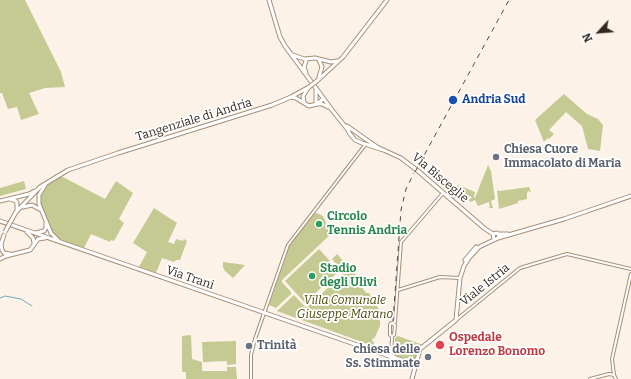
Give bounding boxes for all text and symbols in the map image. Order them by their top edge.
north arrow [579,12,619,52]
text: N [580,31,595,44]
place label: Andria Sud [462,93,525,107]
marker: Andria Sud [447,94,459,106]
street label: Tangenziale di Andria [134,95,254,145]
place label: Chiesa Cuore Immacolato di Maria [504,143,621,171]
street label: Via Bisceglie [409,150,471,206]
marker: Chiesa Cuore Immacolato di Maria [491,152,501,162]
place label: Circolo Tennis Andria [327,210,407,238]
marker: Circolo Tennis Andria [314,219,324,229]
street label: Viale Istria [457,261,513,309]
place label: Stadio degli Ulivi [320,262,377,290]
street label: Via Trani [164,263,216,293]
marker: Stadio degli Ulivi [307,271,317,281]
park label: Villa Comunale Giuseppe Marano [297,294,393,322]
place label: Ospedale Lorenzo Bonomo [449,331,545,359]
place label: Trinità [257,339,296,353]
marker: Ospedale Lorenzo Bonomo [434,339,446,351]
marker: Trinità [244,341,254,351]
place label: chiesa delle Ss. Stimmate [346,343,420,371]
marker: chiesa delle Ss. Stimmate [423,352,433,362]

